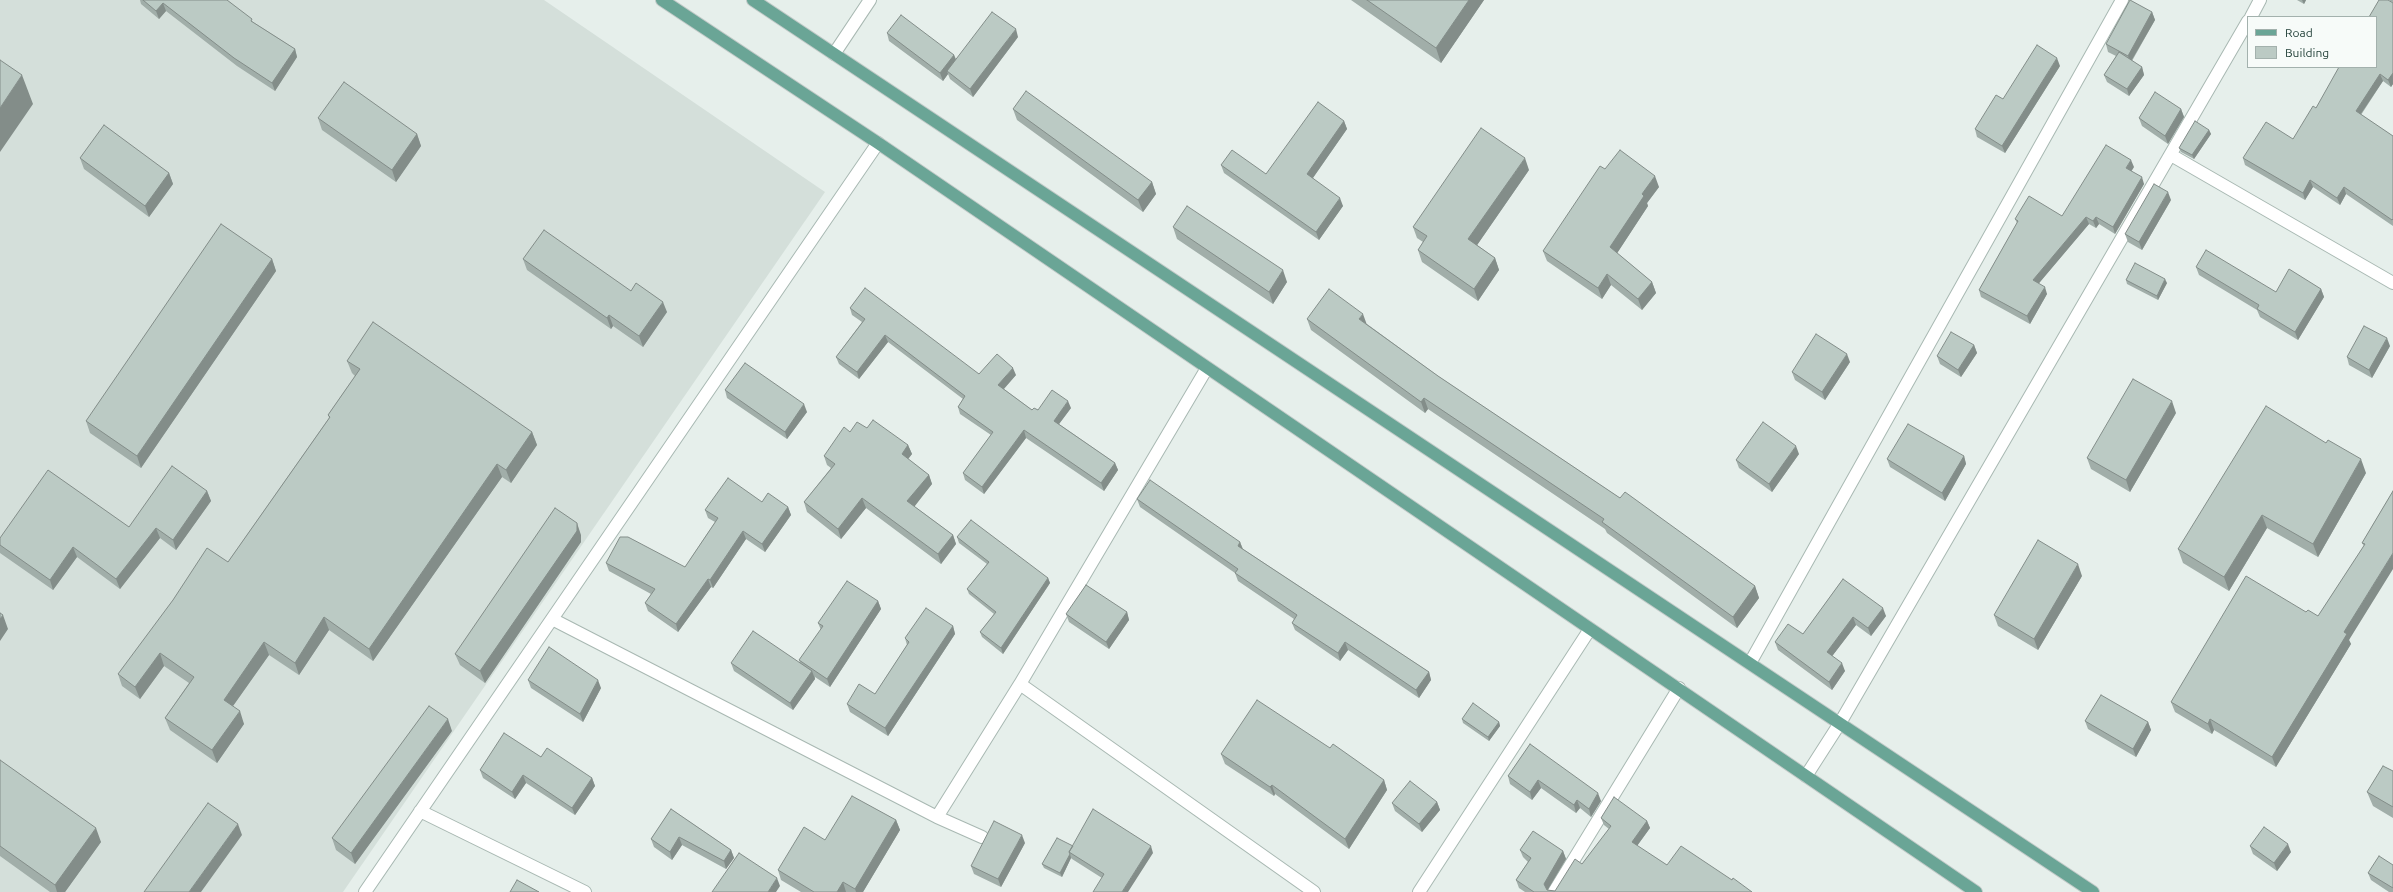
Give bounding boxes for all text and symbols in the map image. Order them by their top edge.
legend [2247,16,2377,68]
text: Road [2285,26,2313,39]
text: Building [2285,46,2329,59]

